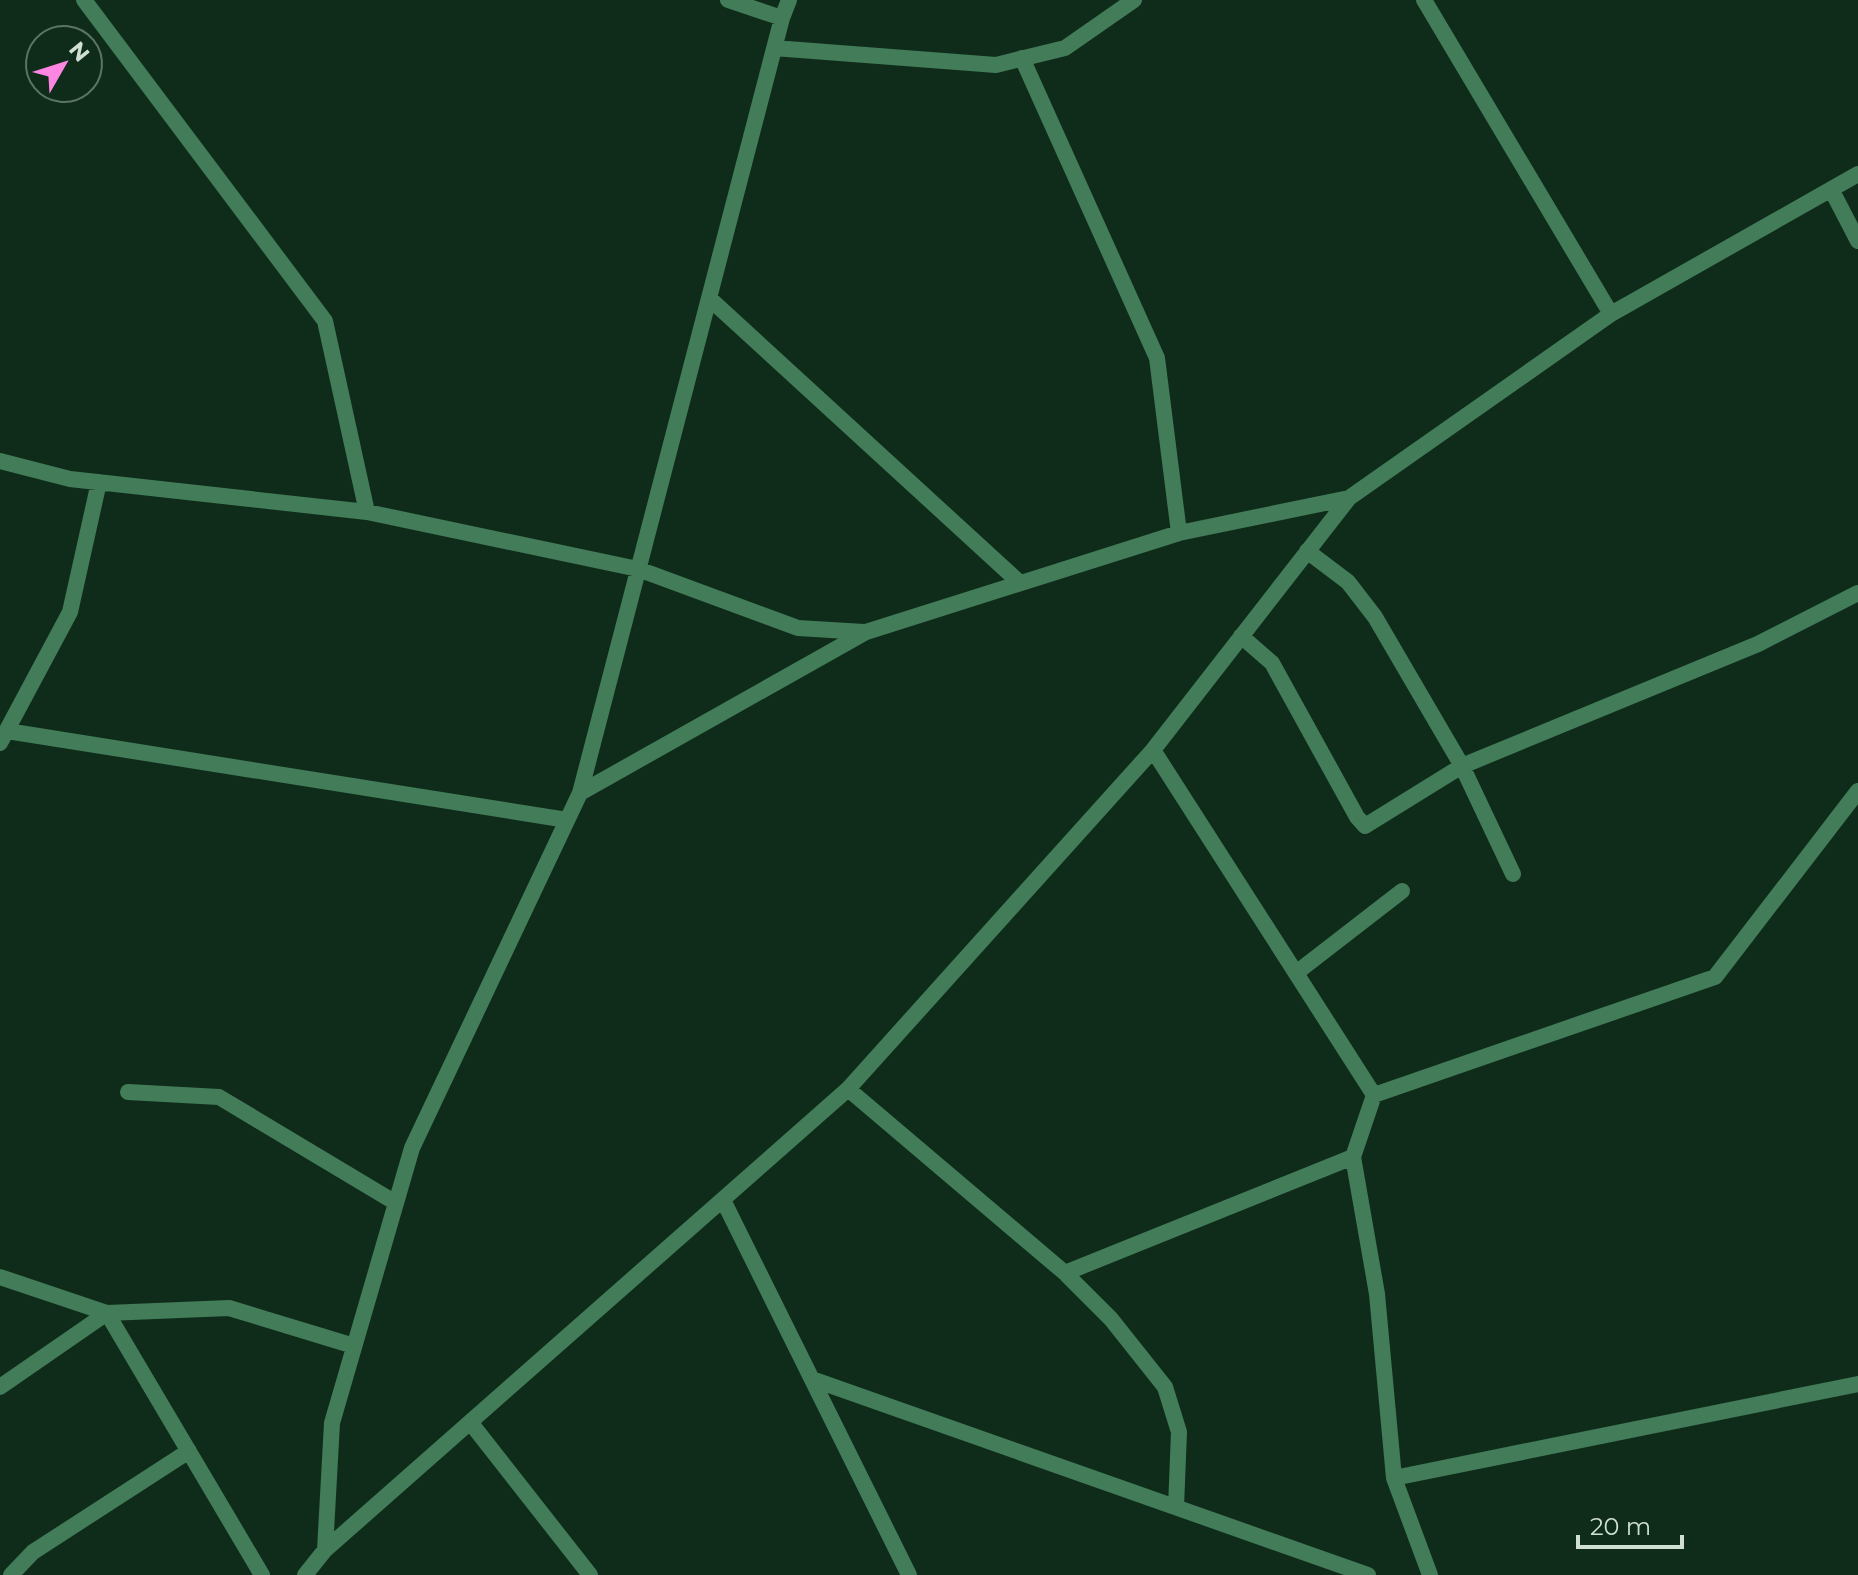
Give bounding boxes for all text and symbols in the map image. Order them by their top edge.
north arrow [24,24,104,104]
text: N [63,36,95,67]
scale bar [1578,1499,1682,1549]
text: 20 m [1590,1512,1651,1541]

